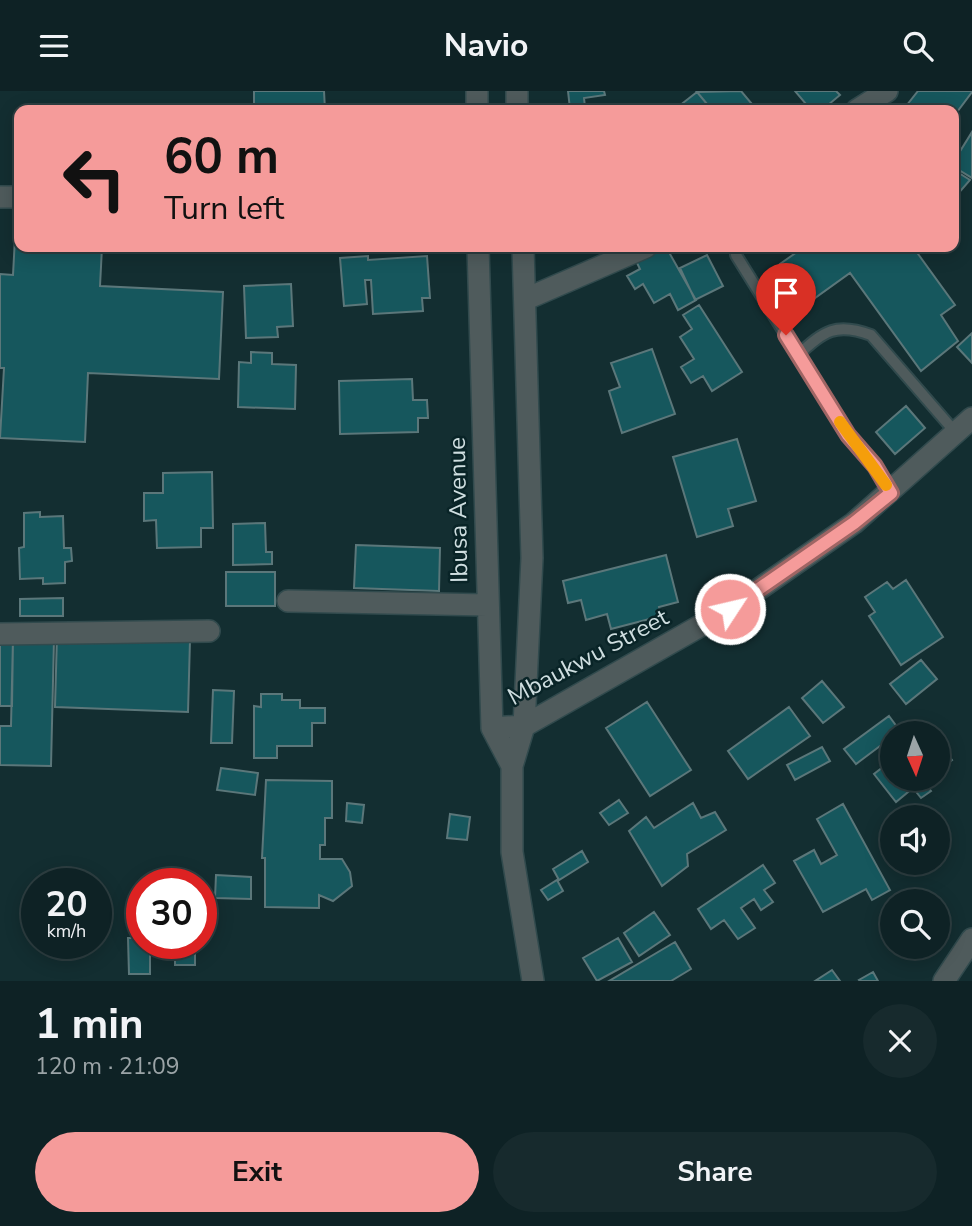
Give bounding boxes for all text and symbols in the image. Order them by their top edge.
text: Navio [444,24,528,67]
icon: menu [35,27,73,65]
icon: search [899,27,937,65]
text: 60 m [164,123,279,190]
icon: left [49,133,140,224]
text: Turn left [164,187,284,230]
pin [756,263,816,335]
icon: arrive [767,274,805,312]
street label: Ibusa Avenue [441,437,475,583]
position arrow [693,572,767,646]
street label: Mbaukwu Street [502,601,674,713]
north arrow [880,721,950,791]
map controls [880,721,950,959]
button: sound [880,805,950,875]
speed limit sign: 30 [126,868,217,959]
text: 20 [45,881,88,928]
button: search [880,889,950,959]
text: km/h [47,919,86,943]
text: 1 min [35,996,144,1053]
button: close [863,1004,937,1078]
text: 120 m · 21:09 [35,1051,180,1082]
button: Exit [35,1132,479,1212]
button: Share [493,1132,937,1212]

